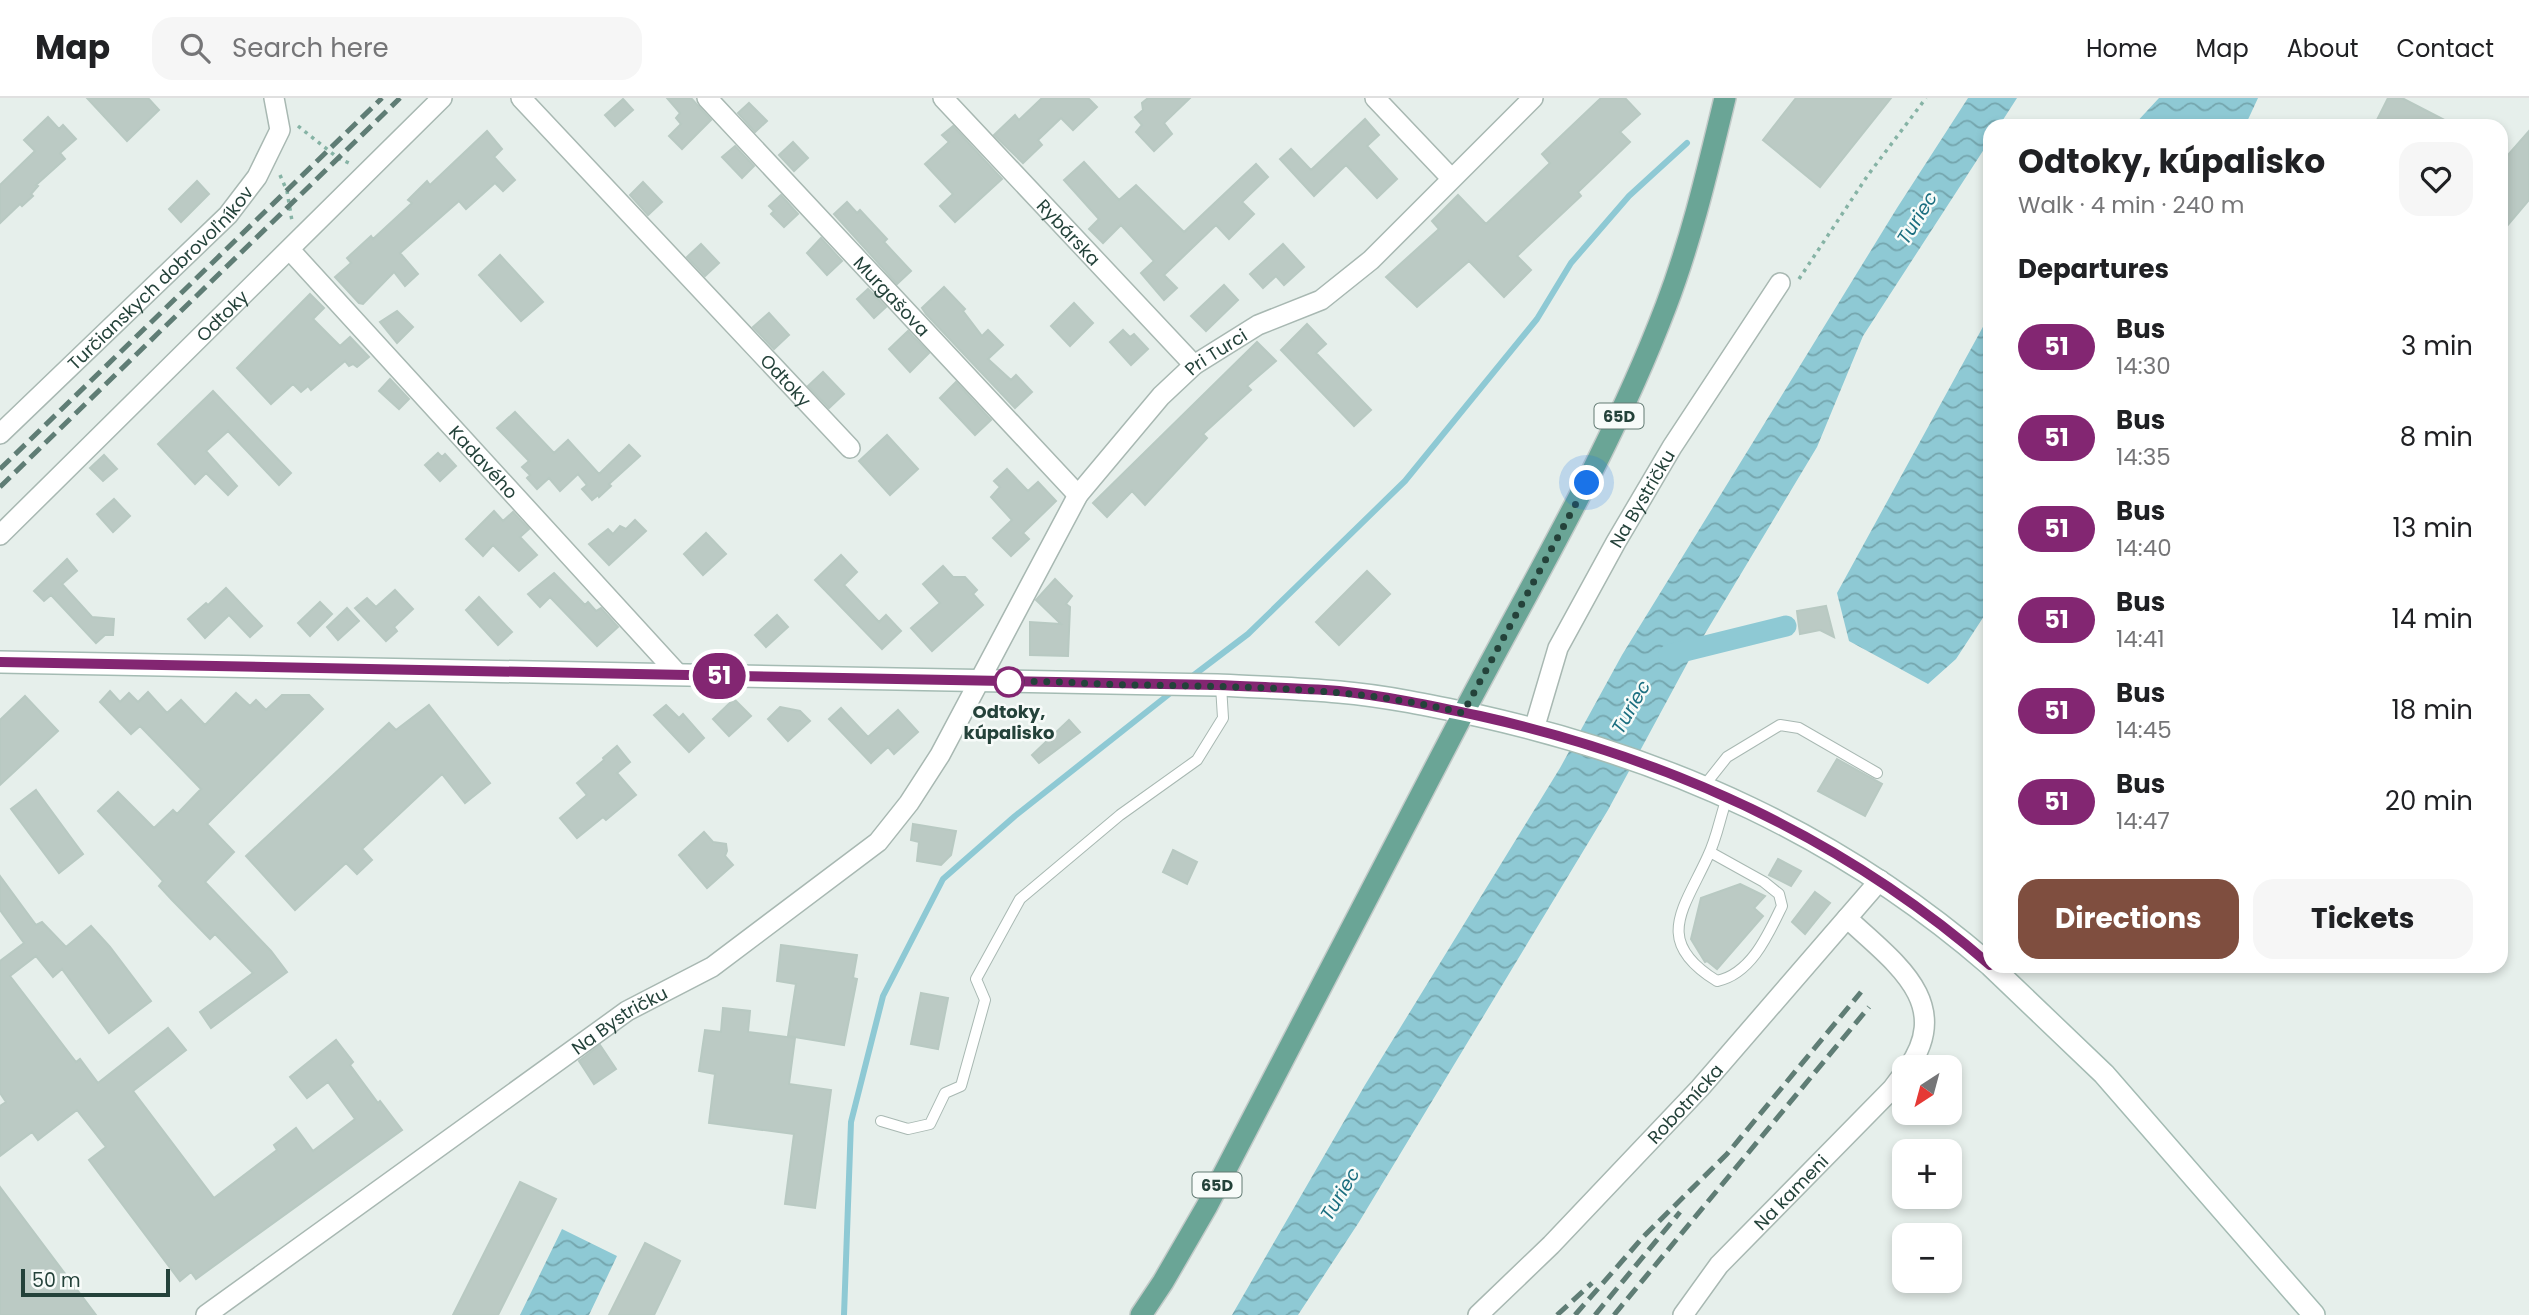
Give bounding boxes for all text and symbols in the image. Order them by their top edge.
search box [152,17,642,80]
text: Map [35,24,110,71]
icon: search [176,29,214,67]
text: Search here [232,30,389,66]
text: Home [2086,32,2158,65]
text: Map [2196,32,2249,65]
text: About [2287,32,2358,65]
text: Contact [2396,32,2494,65]
text: Odtoky, kúpalisko [2018,138,2325,185]
button: heart [2399,142,2473,216]
street label: Turčianskych dobrovoľníkov [62,180,259,375]
water label: Turiec [1890,186,1944,250]
text: Walk · 4 min · 240 m [2018,189,2244,221]
street label: Rybárska [1031,193,1107,271]
street label: Murgašova [848,250,936,342]
text: Departures [2018,251,2169,287]
street label: Odtoky [190,284,253,347]
text: Bus [2116,311,2165,347]
street label: Pri Turci [1179,322,1252,381]
text: 3 min [2401,328,2473,364]
text: 51 [2044,330,2069,363]
street label: Odtoky [755,348,817,412]
text: 14:30 [2116,350,2171,382]
text: Bus [2116,402,2165,438]
road number: 65D [1594,404,1644,428]
text: 8 min [2400,419,2473,455]
street label: Kadavého [444,420,524,504]
text: 51 [2044,421,2069,454]
text: 14:35 [2116,441,2171,473]
street label: Na Bystričku [1603,445,1680,552]
your location [1569,465,1604,500]
text: Bus [2116,493,2165,529]
text: 13 min [2393,510,2473,546]
text: 51 [2044,512,2069,545]
text: 14:40 [2116,532,2172,564]
text: Bus [2116,584,2165,620]
text: 14 min [2392,601,2473,637]
text: 51 [2044,603,2069,636]
text: 14:41 [2116,623,2165,655]
line badge: 51 [688,653,750,699]
text: 51 [707,659,731,692]
marker: Odtoky, kúpalisko [994,667,1024,697]
water label: Turiec [1605,675,1657,739]
text: Bus [2116,675,2165,711]
text: 18 min [2392,692,2473,728]
text: 51 [2044,694,2069,727]
place label: Odtoky, kúpalisko [964,699,1054,745]
text: 14:45 [2116,714,2172,746]
text: Bus [2116,766,2165,802]
text: 20 min [2385,783,2473,819]
text: 51 [2044,785,2069,818]
text: 14:47 [2116,805,2170,837]
button: Directions [2018,879,2239,959]
button: Tickets [2253,879,2473,959]
street label: Na Bystričku [566,980,671,1060]
north arrow [1892,1055,1962,1125]
map controls [1892,1055,1962,1293]
street label: Robotnícka [1641,1058,1728,1149]
button: + [1892,1139,1962,1209]
street label: Na kameni [1748,1149,1834,1235]
water label: Turiec [1314,1162,1366,1226]
road number: 65D [1192,1172,1242,1198]
button: − [1892,1223,1962,1293]
scale bar [21,1266,170,1298]
text: 50 m [32,1267,81,1294]

